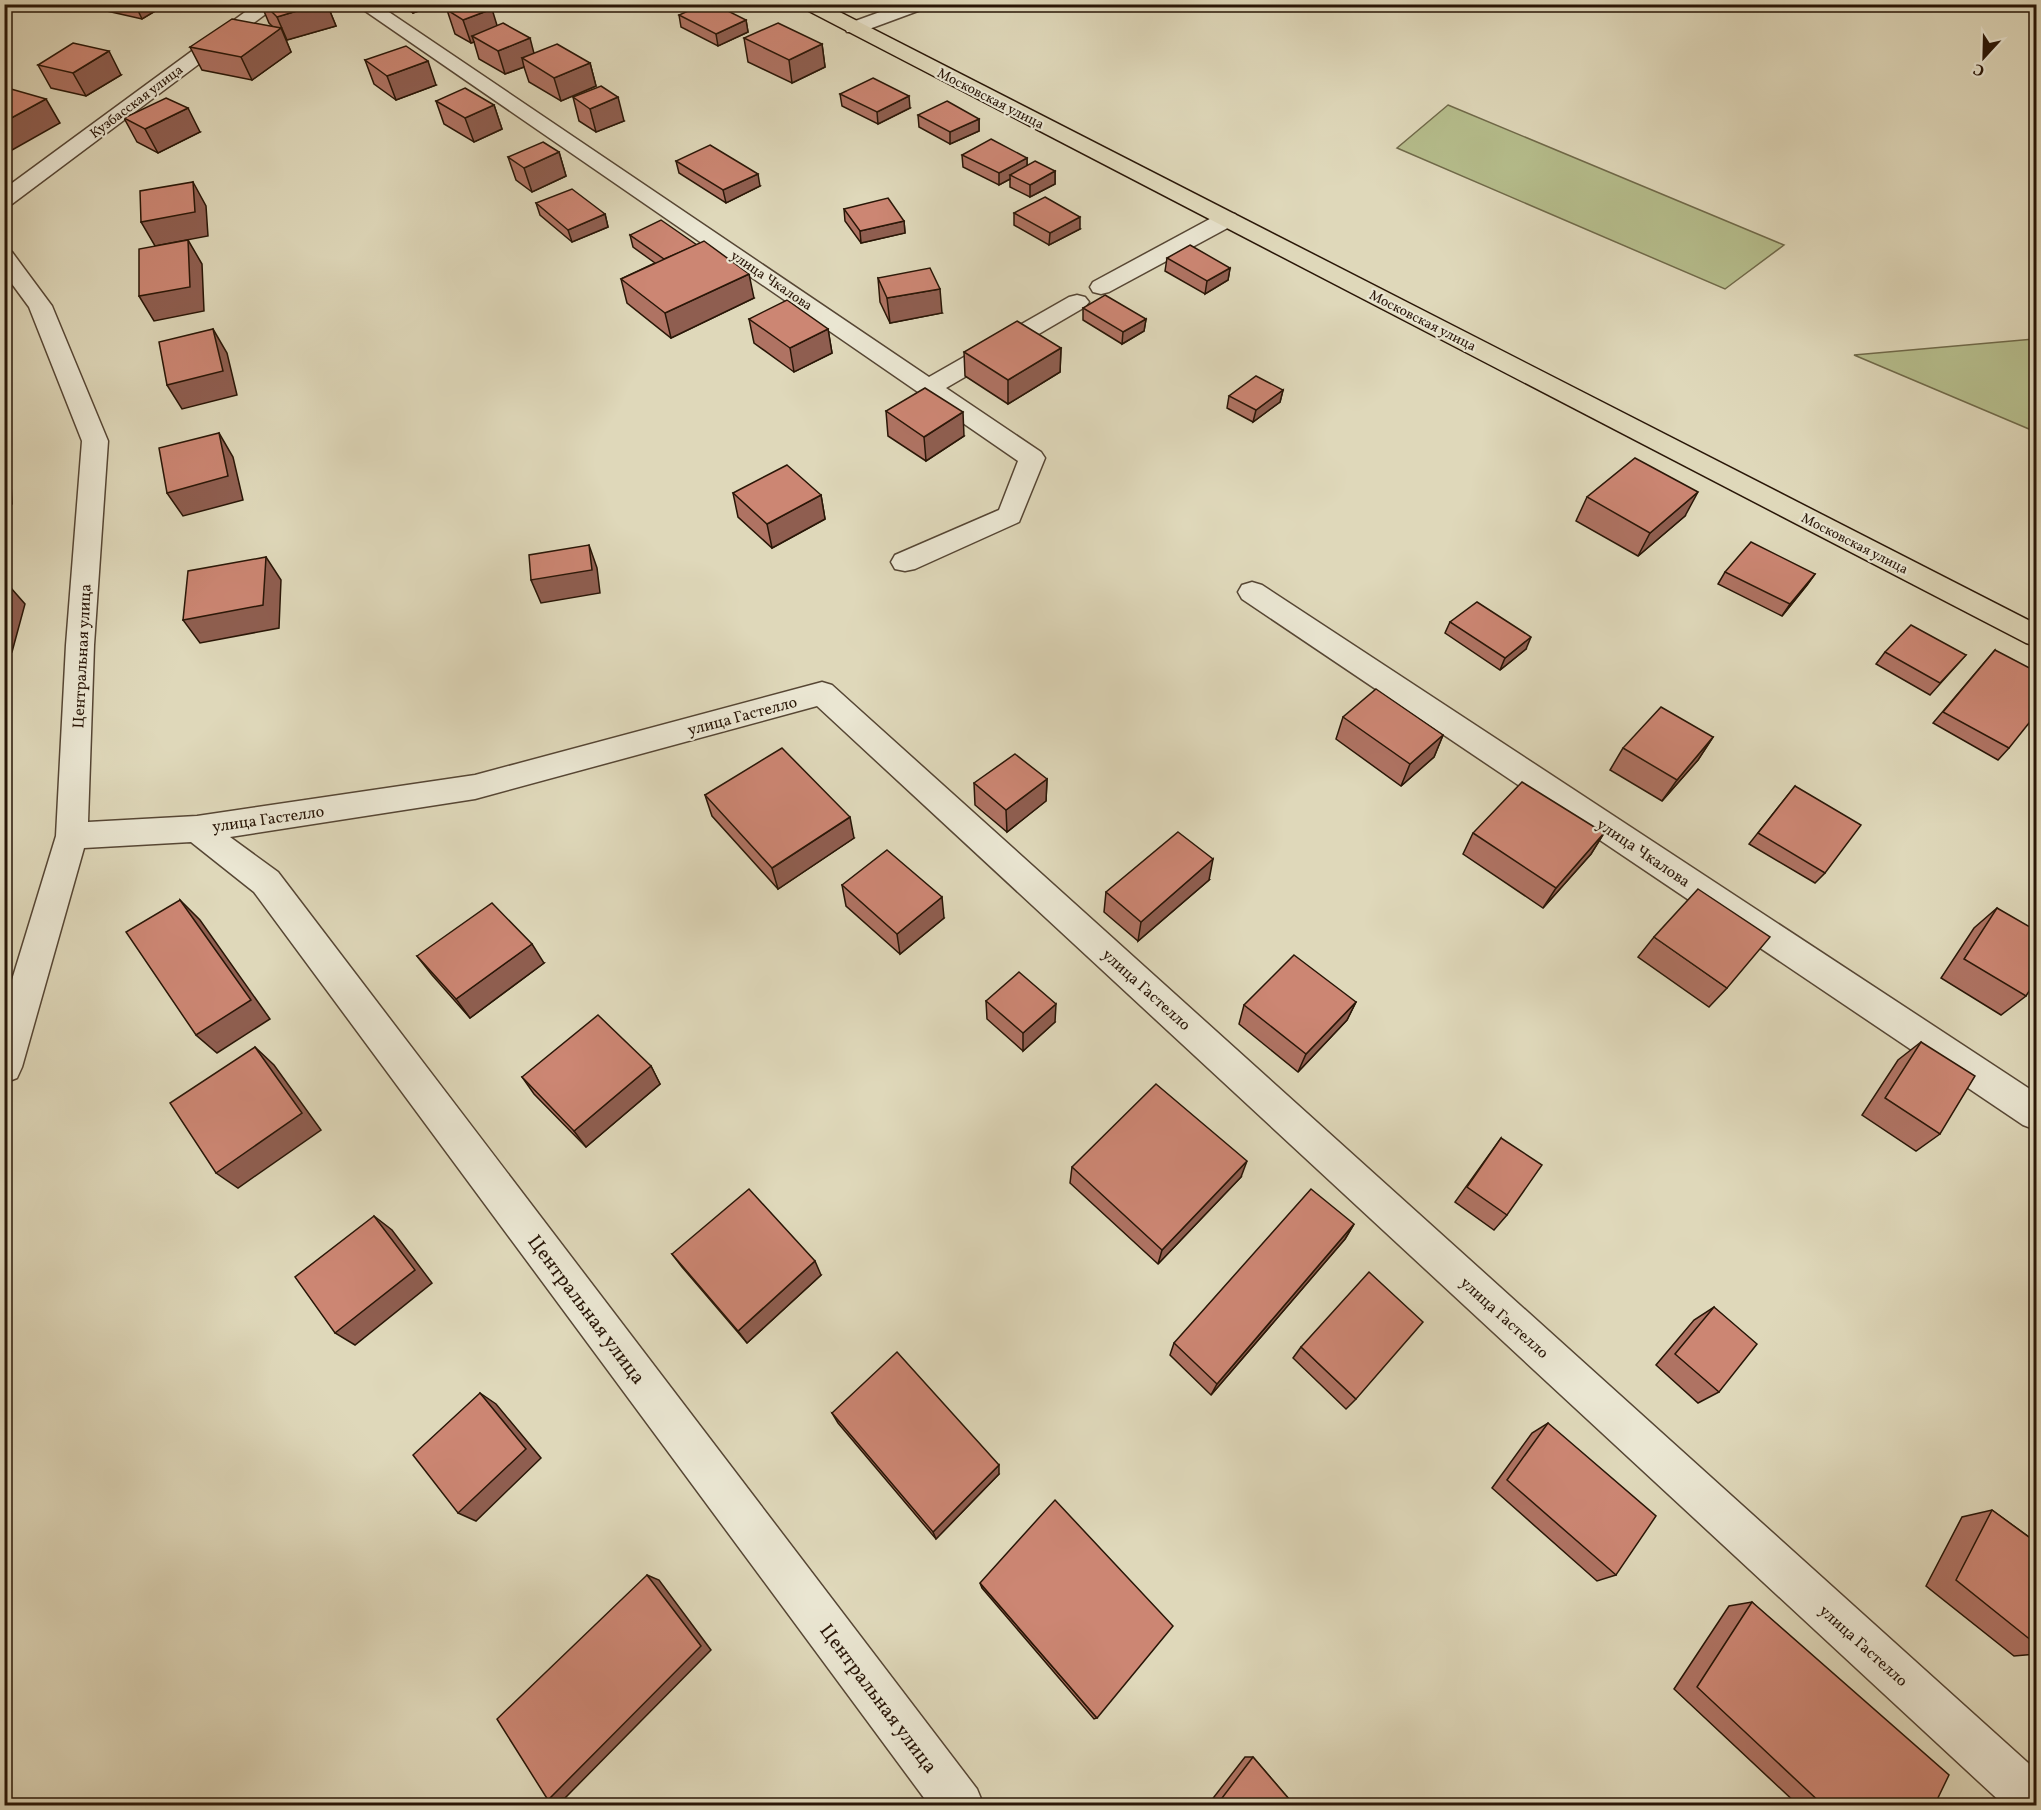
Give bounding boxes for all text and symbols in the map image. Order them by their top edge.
north arrow [1954,27,2014,87]
text: С [1970,57,1988,81]
street label: Кузбасская улица [86,61,187,144]
street label: Московская улица [934,64,1047,135]
street label: улица Чкалова [726,247,816,316]
street label: Московская улица [1366,286,1479,357]
street label: Московская улица [1798,509,1911,580]
street label: Центральная улица [68,583,98,729]
street label: улица Гастелло [685,692,800,742]
street label: улица Гастелло [211,801,326,839]
street label: улица Чкалова [1592,814,1694,893]
street label: улица Гастелло [1096,945,1195,1036]
street label: Центральная улица [520,1229,651,1391]
street label: улица Гастелло [1454,1273,1553,1364]
street label: улица Гастелло [1813,1601,1912,1692]
street label: Центральная улица [812,1618,943,1780]

